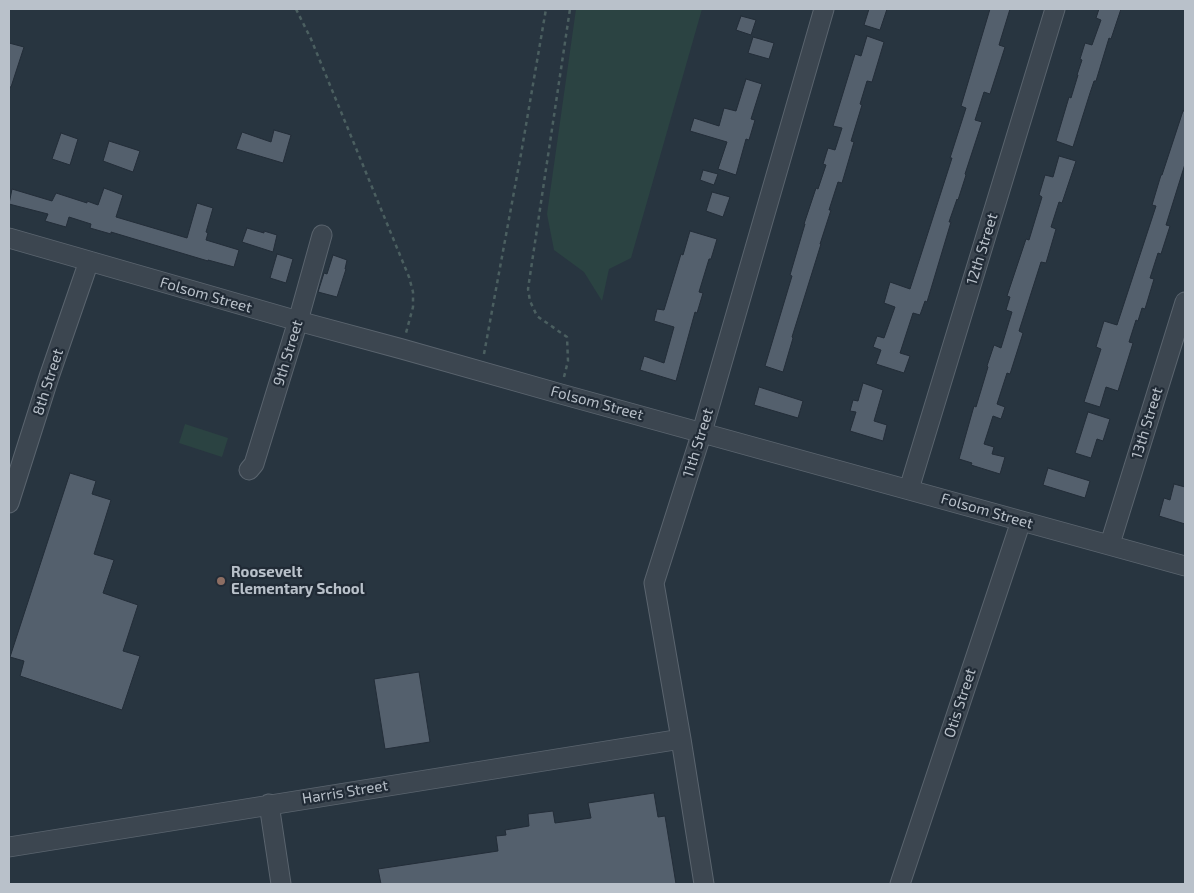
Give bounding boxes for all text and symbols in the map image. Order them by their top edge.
street label: 12th Street [963,211,1001,287]
street label: Folsom Street [158,273,254,317]
street label: 9th Street [269,318,307,388]
street label: 8th Street [29,347,67,417]
street label: Folsom Street [549,382,645,424]
street label: 13th Street [1128,385,1166,461]
street label: 11th Street [679,406,717,480]
street label: Folsom Street [939,489,1035,533]
place label: Roosevelt Elementary School [231,563,365,598]
marker: Roosevelt Elementary School [215,575,227,587]
street label: Otis Street [940,666,980,740]
street label: Harris Street [301,776,389,808]

